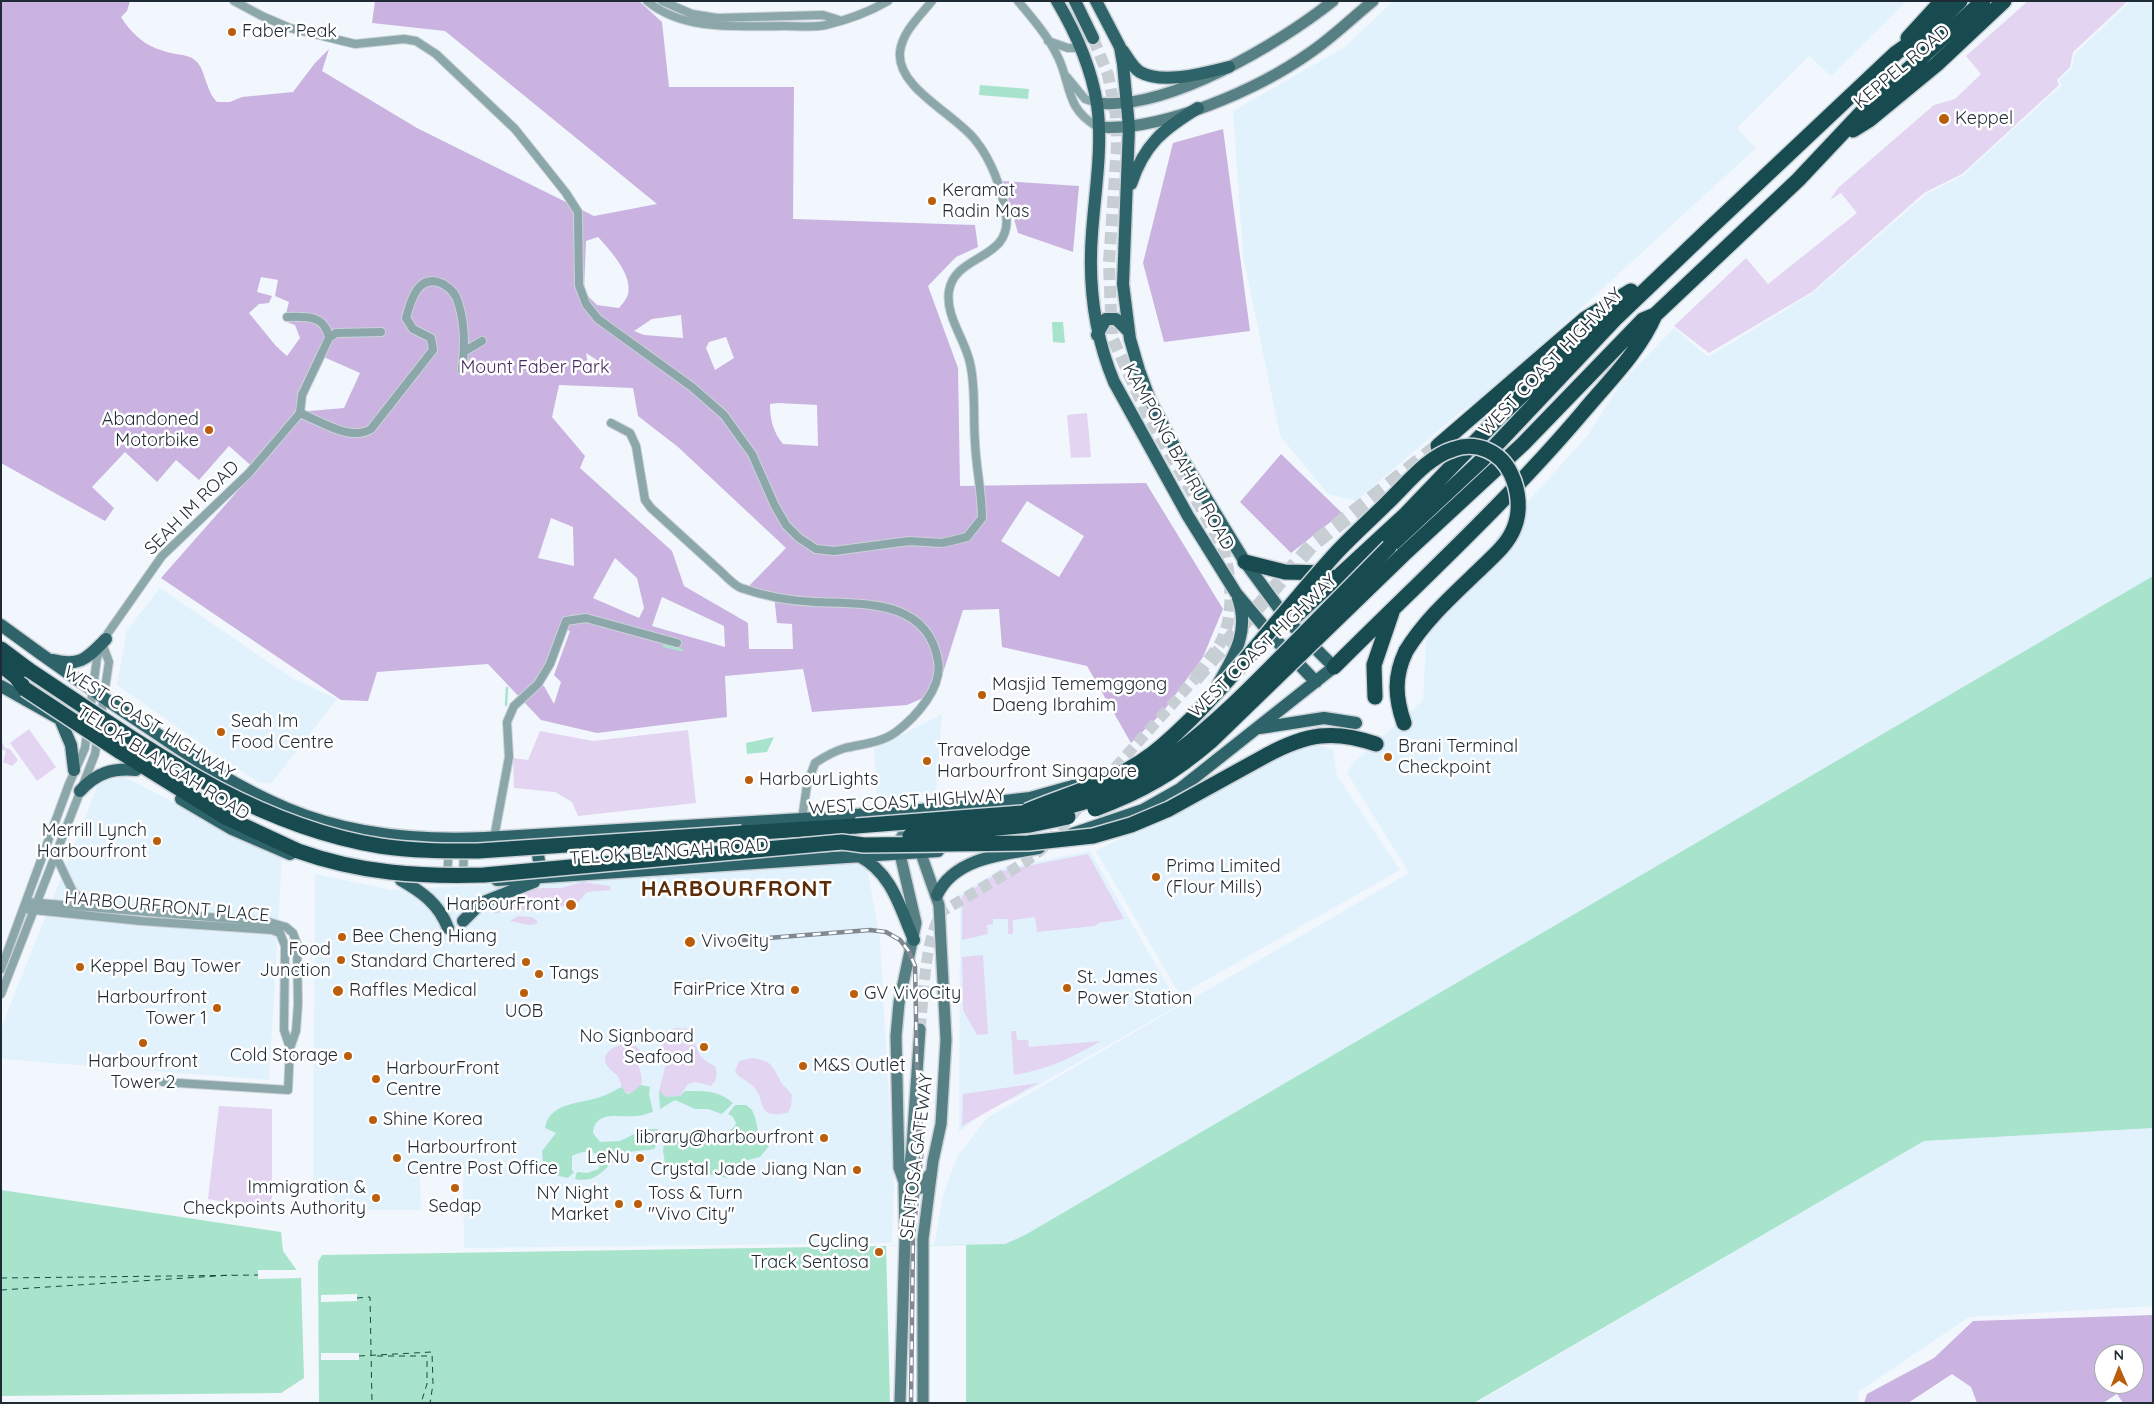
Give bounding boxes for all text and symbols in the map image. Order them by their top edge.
place label: Faber Peak [242,21,337,43]
street label: KEPPEL ROAD [1850,21,1954,113]
marker: Faber Peak [226,26,238,38]
place label: Keppel [1955,108,2013,130]
marker: Keppel [1937,112,1951,126]
place label: Keramat Radin Mas [942,180,1029,222]
marker: Keramat Radin Mas [926,195,938,207]
street label: WEST COAST HIGHWAY [1475,284,1627,440]
park label: Mount Faber Park [460,357,610,379]
street label: KAMPONG BAHRU ROAD [1118,360,1238,554]
place label: Abandoned Motorbike [102,409,199,452]
marker: Abandoned Motorbike [203,424,215,436]
street label: SEAH IM ROAD [140,456,244,560]
street label: WEST COAST HIGHWAY [1185,570,1341,722]
street label: WEST COAST HIGHWAY [60,662,238,784]
place label: Masjid Tememggong Daeng Ibrahim [992,674,1167,716]
marker: Masjid Tememggong Daeng Ibrahim [976,689,988,701]
street label: TELOK BLANGAH ROAD [73,701,253,825]
place label: Seah Im Food Centre [231,711,334,754]
marker: Seah Im Food Centre [215,726,227,738]
place label: Brani Terminal Checkpoint [1398,736,1518,779]
place label: Travelodge Harbourfront Singapore [937,740,1137,782]
marker: Brani Terminal Checkpoint [1382,751,1394,763]
marker: Travelodge Harbourfront Singapore [921,755,933,767]
place label: HarbourLights [759,769,879,791]
marker: HarbourLights [743,774,755,786]
street label: WEST COAST HIGHWAY [808,784,1006,820]
place label: Merrill Lynch Harbourfront [37,820,147,862]
street label: TELOK BLANGAH ROAD [569,834,769,870]
marker: Merrill Lynch Harbourfront [151,835,163,847]
place label: Prima Limited (Flour Mills) [1166,856,1281,899]
marker: Prima Limited (Flour Mills) [1150,871,1162,883]
district label: HARBOURFRONT [639,876,835,902]
street label: HARBOURFRONT PLACE [64,887,270,927]
place label: HarbourFront [446,894,560,916]
marker: HarbourFront [564,898,578,912]
place label: Bee Cheng Hiang [352,926,497,948]
marker: Bee Cheng Hiang [336,931,348,943]
place label: VivoCity [701,931,769,953]
marker: VivoCity [683,935,697,949]
place label: Food Junction [260,939,331,982]
place label: Standard Chartered [351,951,516,973]
marker: Food Junction [335,954,347,966]
place label: Keppel Bay Tower [90,956,241,978]
marker: Standard Chartered [520,956,532,968]
marker: Keppel Bay Tower [74,961,86,973]
place label: Tangs [549,963,599,985]
place label: St. James Power Station [1077,967,1192,1010]
marker: Tangs [533,968,545,980]
place label: FairPrice Xtra [673,979,785,1001]
place label: Raffles Medical [349,980,477,1002]
marker: St. James Power Station [1061,982,1073,994]
place label: GV VivoCity [864,983,961,1005]
marker: Raffles Medical [331,984,345,998]
marker: FairPrice Xtra [789,984,801,996]
place label: Harbourfront Tower 1 [97,987,207,1030]
marker: UOB [518,987,530,999]
marker: GV VivoCity [848,988,860,1000]
place label: UOB [505,1001,543,1023]
marker: Harbourfront Tower 1 [211,1002,223,1014]
place label: No Signboard Seafood [579,1026,694,1068]
marker: Harbourfront Tower 2 [137,1037,149,1049]
marker: No Signboard Seafood [698,1041,710,1053]
place label: Cold Storage [230,1045,338,1067]
marker: Cold Storage [342,1050,354,1062]
place label: Harbourfront Tower 2 [88,1051,198,1094]
place label: M&S Outlet [813,1055,906,1077]
place label: HarbourFront Centre [386,1058,500,1100]
marker: M&S Outlet [797,1060,809,1072]
street label: SENTOSA GATEWAY [896,1072,938,1240]
marker: HarbourFront Centre [370,1073,382,1085]
place label: Shine Korea [383,1109,483,1131]
marker: Shine Korea [367,1114,379,1126]
place label: library@harbourfront [635,1127,814,1149]
marker: library@harbourfront [818,1132,830,1144]
place label: Harbourfront Centre Post Office [407,1137,558,1180]
place label: LeNu [587,1147,630,1169]
marker: Harbourfront Centre Post Office [391,1152,403,1164]
marker: LeNu [634,1152,646,1164]
place label: Crystal Jade Jiang Nan [651,1159,847,1181]
marker: Crystal Jade Jiang Nan [851,1164,863,1176]
place label: Immigration & Checkpoints Authority [183,1177,366,1220]
marker: Sedap [449,1182,461,1194]
place label: NY Night Market [536,1183,609,1226]
place label: Toss & Turn "Vivo City" [648,1183,743,1226]
marker: Immigration & Checkpoints Authority [370,1192,382,1204]
place label: Sedap [428,1196,482,1218]
marker: NY Night Market [613,1198,625,1210]
marker: Toss & Turn "Vivo City" [632,1198,644,1210]
place label: Cycling Track Sentosa [751,1231,869,1274]
marker: Cycling Track Sentosa [873,1246,885,1258]
north arrow [2094,1344,2144,1394]
text: N [2113,1346,2124,1364]

